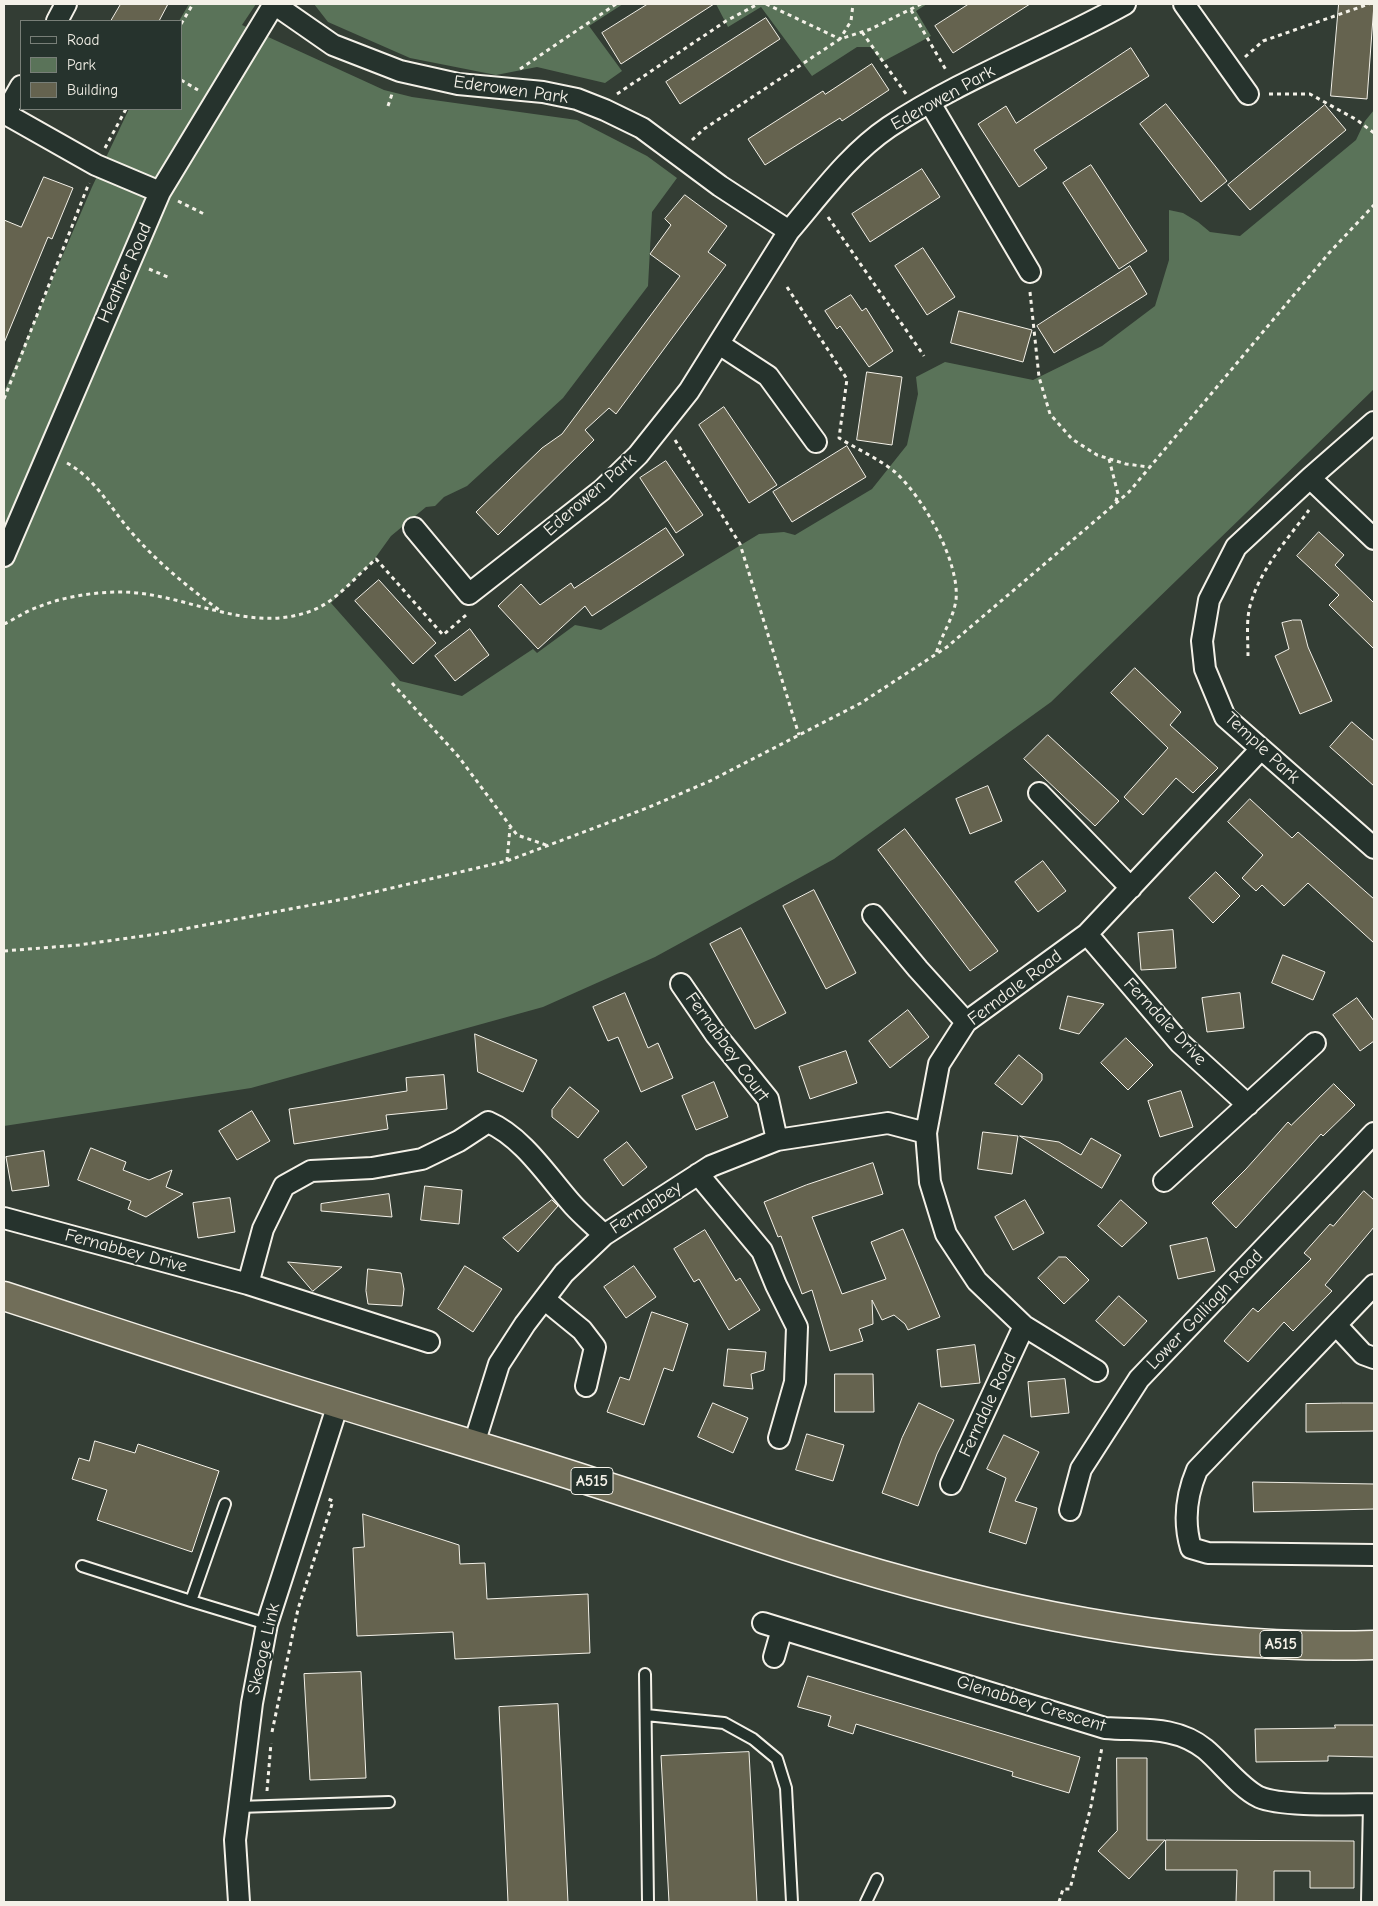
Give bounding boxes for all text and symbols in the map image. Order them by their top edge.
legend [20,20,182,110]
text: Road [67,31,99,49]
text: Park [67,56,96,74]
street label: Ederowen Park [887,61,999,135]
street label: Ederowen Park [452,71,570,109]
text: Building [67,81,118,99]
street label: Heather Road [93,220,157,326]
street label: Ederowen Park [539,449,641,541]
street label: Temple Park [1220,708,1304,788]
street label: Ferndale Road [964,946,1066,1030]
street label: Ferndale Drive [1119,974,1211,1070]
street label: Fernabbey Court [680,988,774,1106]
street label: Fernabbey [606,1177,686,1239]
street label: Fernabbey Drive [62,1224,190,1278]
street label: Lower Galliagh Road [1142,1246,1268,1374]
street label: Ferndale Road [955,1350,1021,1460]
road number: A515 [571,1468,613,1494]
street label: Skeoge Link [243,1601,285,1697]
road number: A515 [1260,1630,1302,1658]
street label: Glenabbey Crescent [954,1671,1108,1737]

